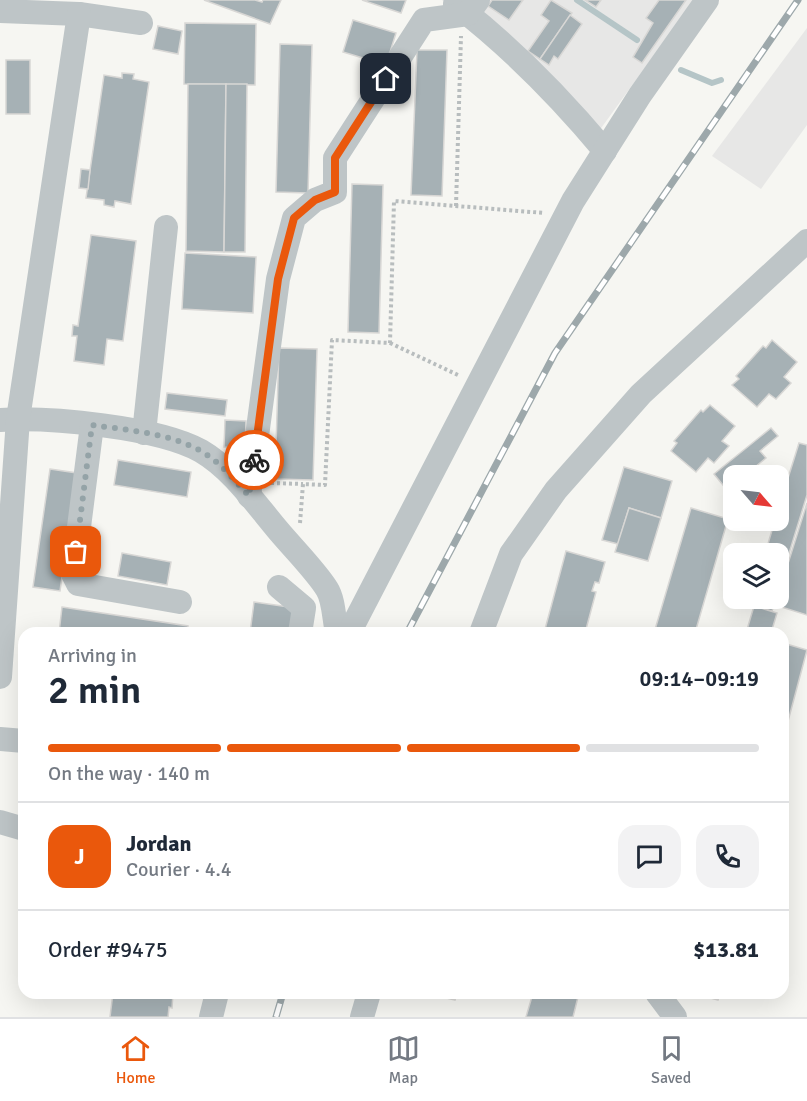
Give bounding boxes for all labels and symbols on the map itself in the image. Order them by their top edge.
pin [360,53,411,104]
courier [224,430,284,490]
north arrow [723,465,789,531]
pin [50,526,101,577]

